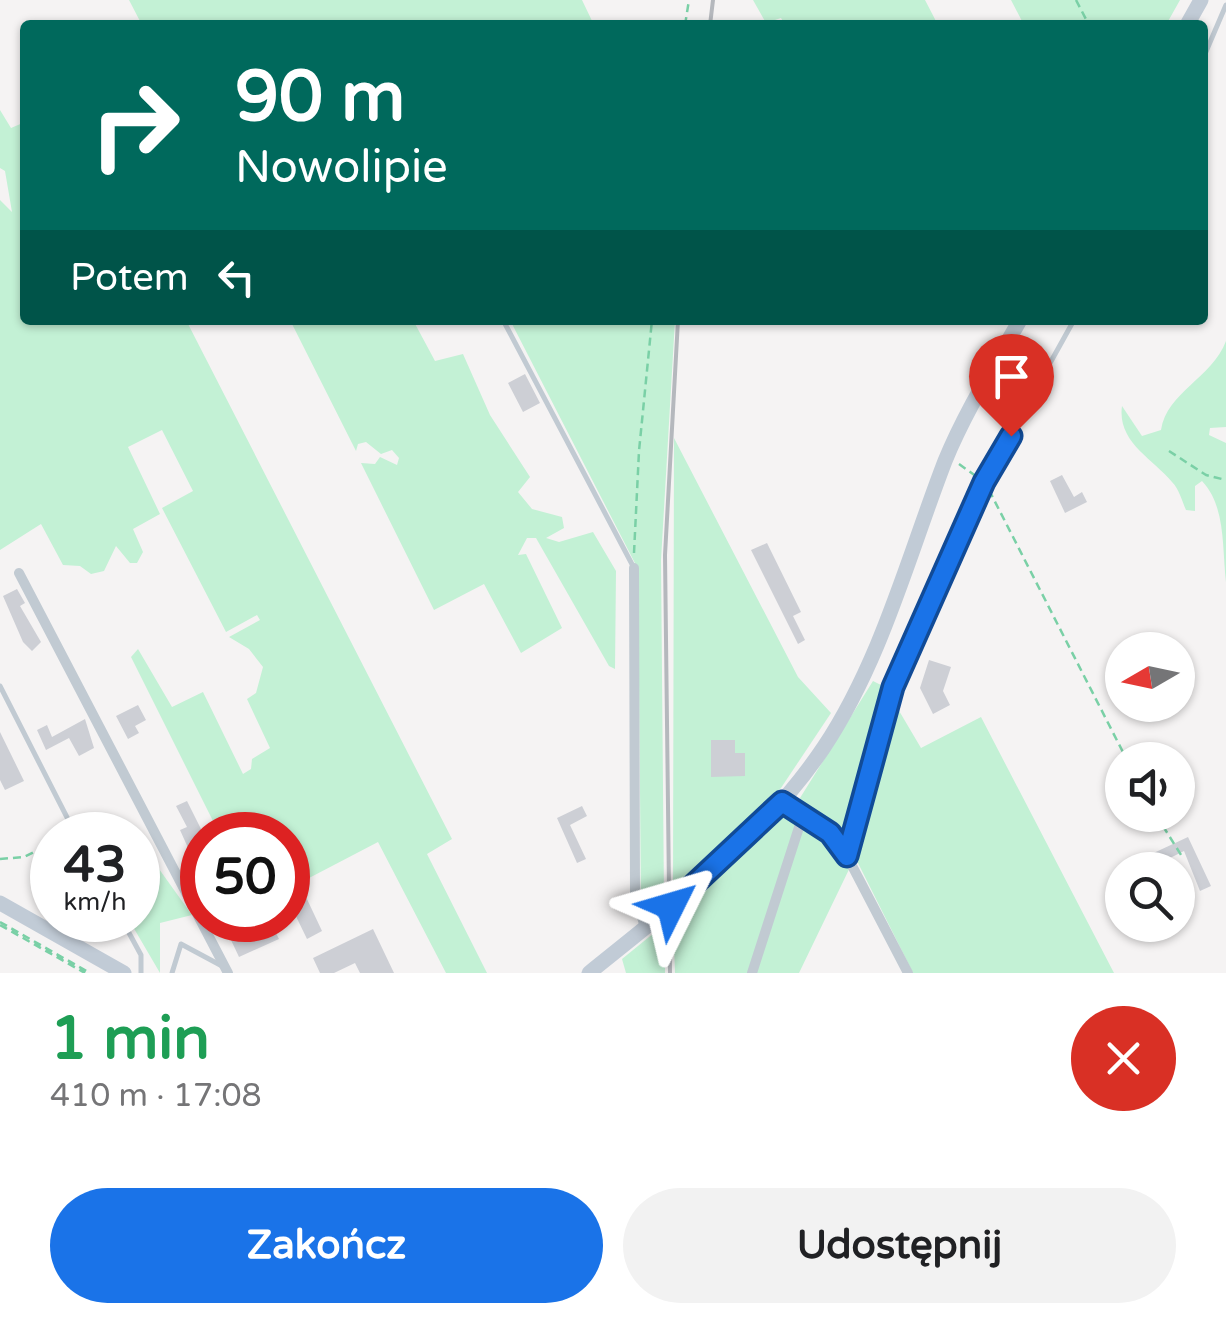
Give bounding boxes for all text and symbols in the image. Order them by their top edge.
text: 90 m [235,56,405,140]
icon: right [70,60,200,190]
text: Nowolipie [235,141,448,195]
icon: left [209,250,264,305]
text: Potem [70,255,189,301]
pin [969,334,1054,437]
icon: arrive [984,349,1039,404]
north arrow [1105,632,1195,722]
map controls [1105,632,1195,942]
button: sound [1105,742,1195,832]
speed limit sign: 50 [180,812,310,942]
text: 43 [64,835,126,895]
button: search [1105,852,1195,942]
position arrow [619,854,723,958]
text: km/h [64,887,126,917]
text: 1 min [50,1003,210,1075]
button: close [1071,1006,1176,1111]
text: 410 m · 17:08 [50,1077,262,1115]
button: Zakończ [50,1188,603,1303]
button: Udostępnij [623,1188,1176,1303]

